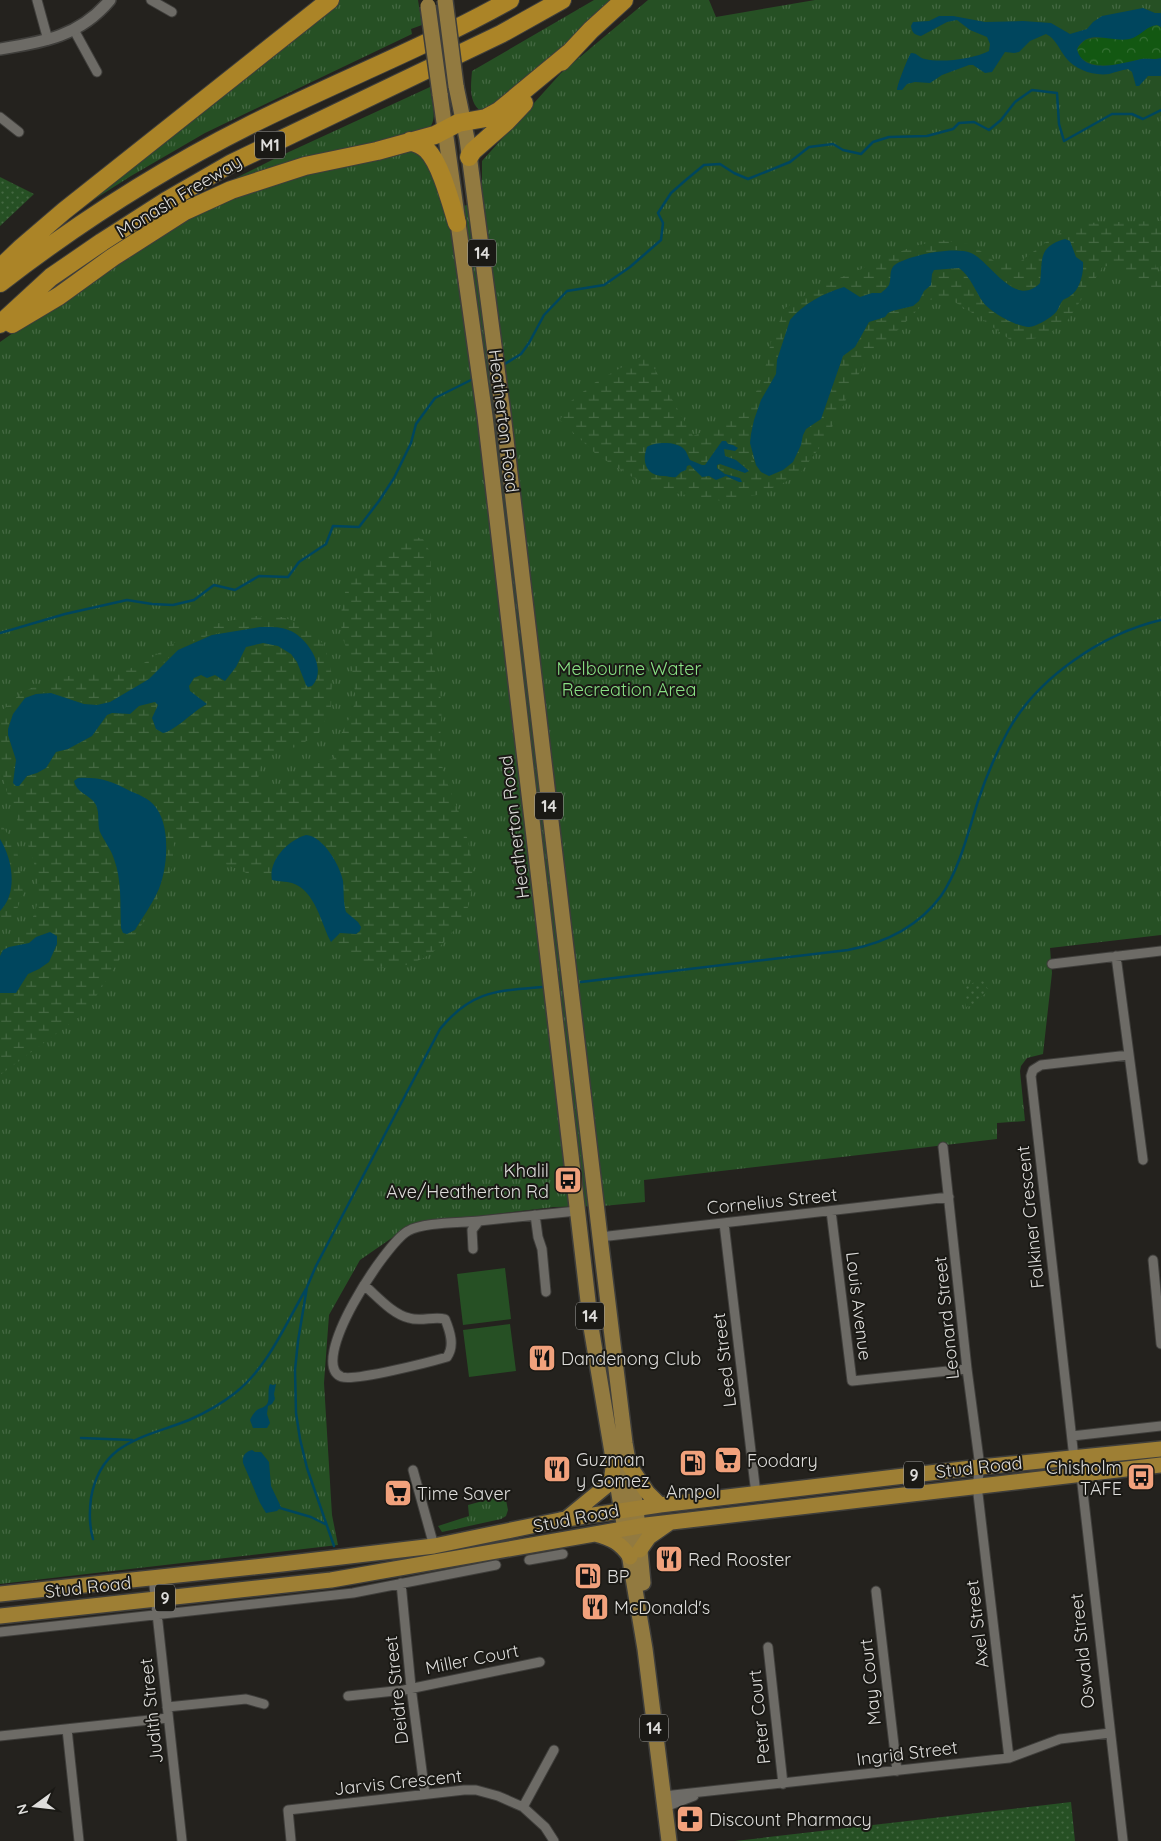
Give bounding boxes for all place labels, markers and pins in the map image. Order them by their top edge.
place label: Khalil Ave/Heatherton Rd [386,1159,549,1203]
bus stop icon: Khalil Ave/Heatherton Rd [553,1165,583,1195]
restaurant icon: Dandenong Club [527,1343,557,1373]
place label: Dandenong Club [561,1347,701,1370]
supermarket icon: Foodary [713,1445,743,1475]
place label: Guzman y Gomez [576,1448,650,1492]
fuel station icon: Ampol [678,1448,708,1478]
place label: Foodary [747,1449,818,1472]
restaurant icon: Guzman y Gomez [542,1454,572,1484]
place label: Chisholm TAFE [1046,1456,1122,1500]
bus stop icon: Chisholm TAFE [1126,1462,1156,1492]
supermarket icon: Time Saver [383,1478,413,1508]
place label: Ampol [666,1480,720,1503]
place label: Time Saver [417,1482,511,1505]
restaurant icon: Red Rooster [654,1544,684,1574]
place label: Red Rooster [688,1548,791,1571]
fuel station icon: BP [573,1561,603,1591]
place label: BP [607,1565,629,1588]
restaurant icon: McDonald's [580,1592,610,1622]
place label: McDonald's [614,1596,710,1619]
pharmacy icon: Discount Pharmacy [675,1804,705,1834]
place label: Discount Pharmacy [709,1808,872,1831]

